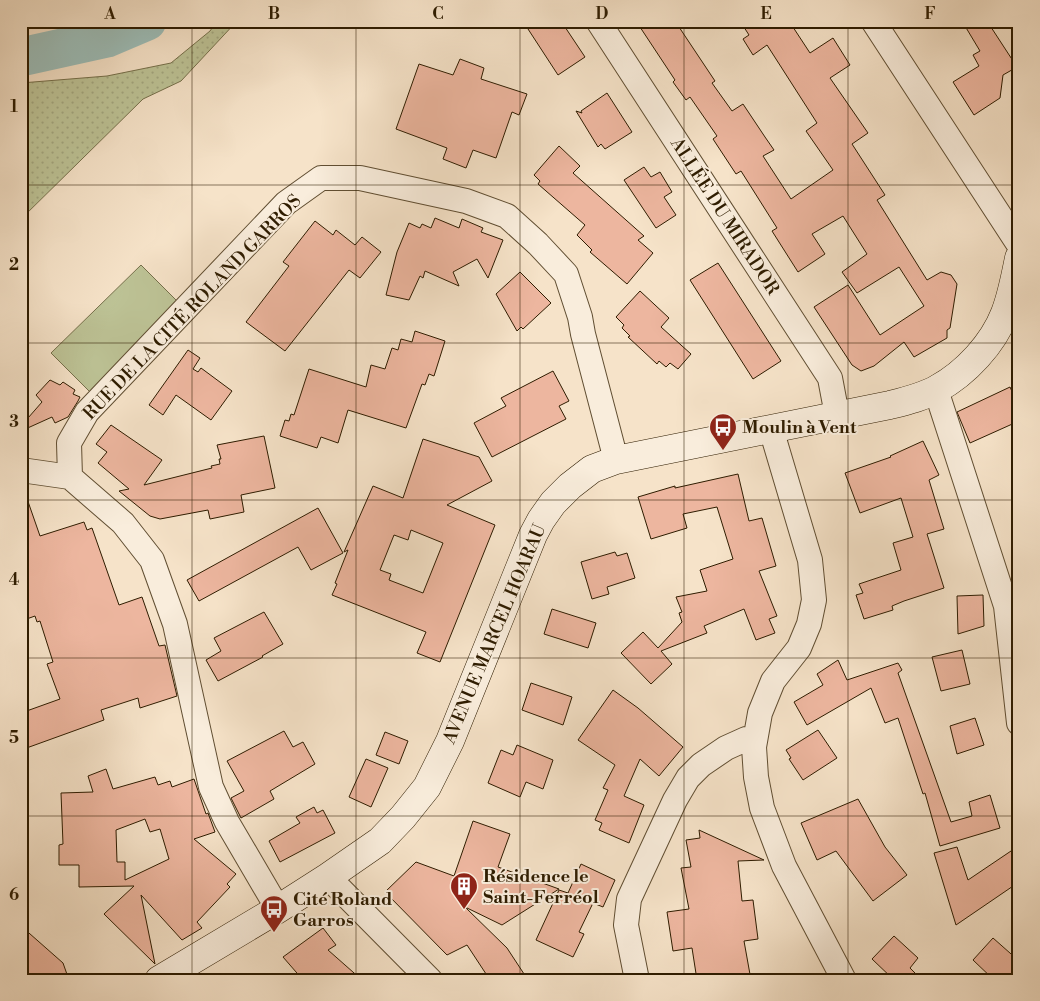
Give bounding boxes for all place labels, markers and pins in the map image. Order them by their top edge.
bus stop icon: Moulin à Vent [708,412,738,451]
place label: Moulin à Vent [742,416,857,439]
place label: Résidence le Saint-Ferréol [483,865,599,909]
building icon: Résidence le Saint-Ferréol [449,871,479,910]
place label: Cité Roland Garros [293,888,392,932]
bus stop icon: Cité Roland Garros [259,894,289,933]

